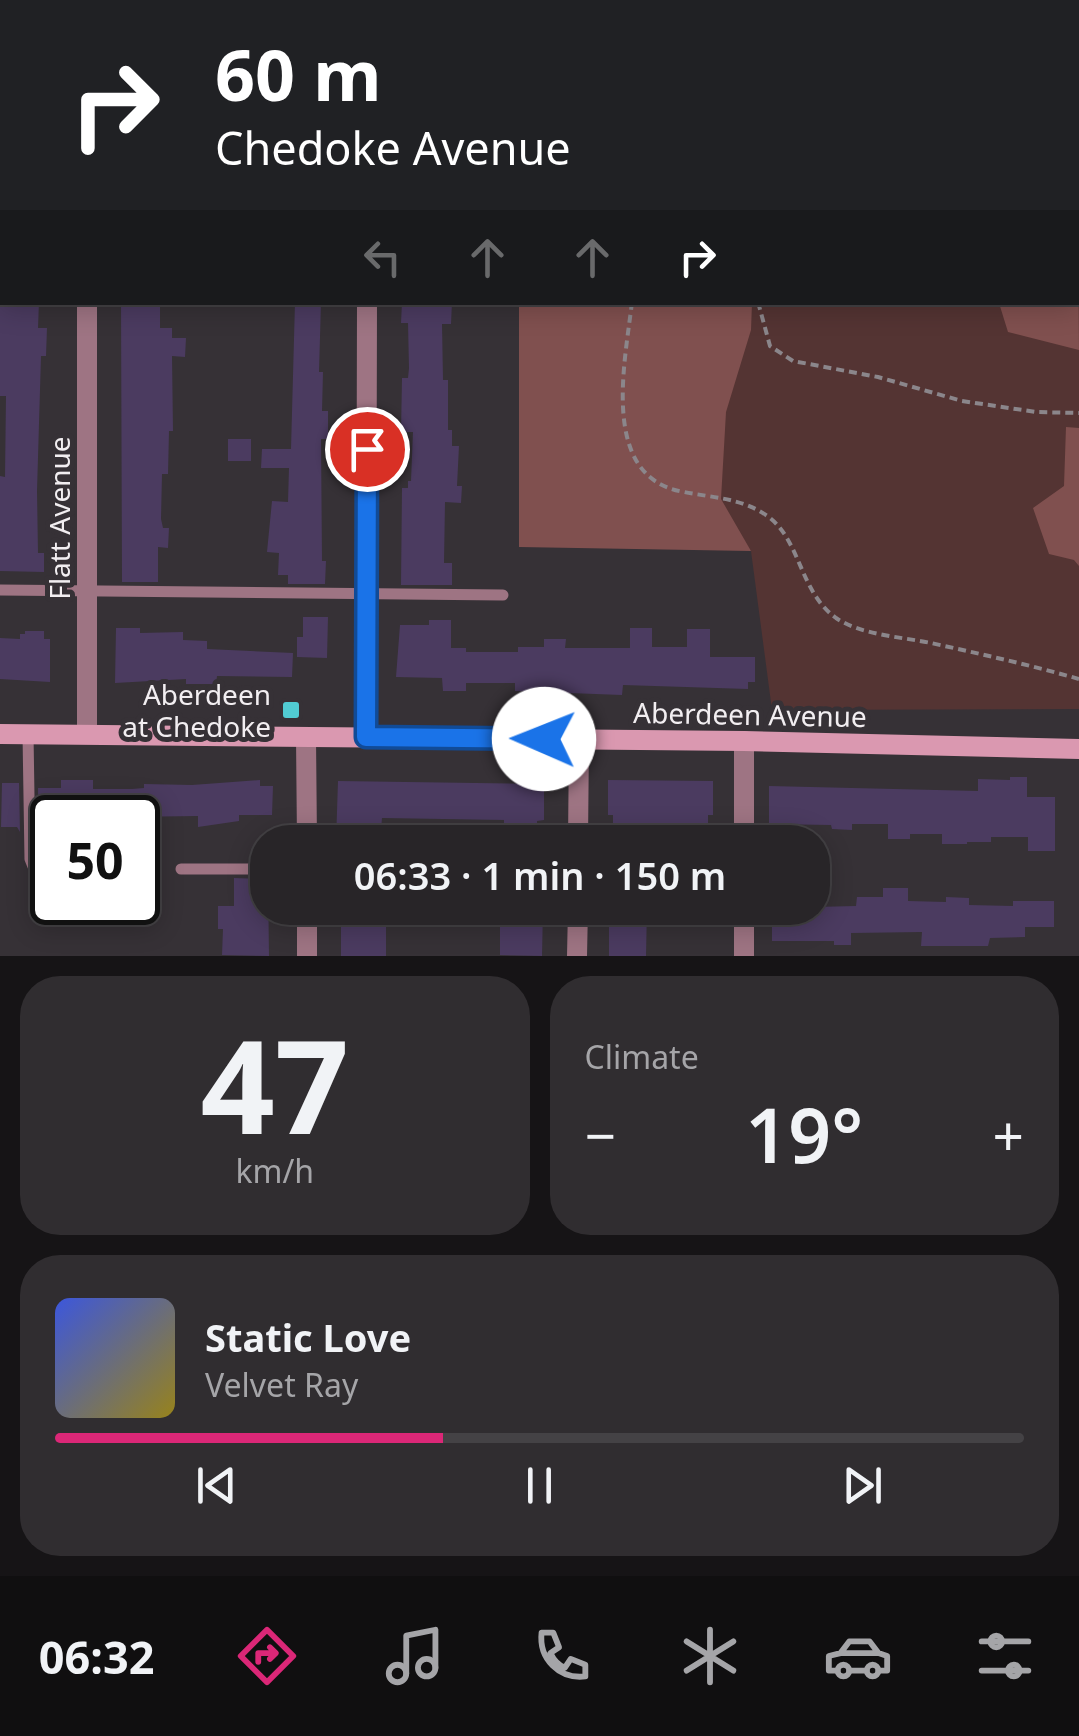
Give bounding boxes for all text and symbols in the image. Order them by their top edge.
text: 60 m [215,26,382,122]
icon: right [50,40,180,170]
text: Chedoke Avenue [215,117,571,178]
icon: left [355,230,410,285]
icon: ahead [460,230,515,285]
icon: ahead [565,230,620,285]
icon: right [670,230,725,285]
pin [325,407,410,492]
icon: arrive [340,422,395,477]
street label: Flatt Avenue [40,436,78,600]
place label: Aberdeen at Chedoke [122,675,271,745]
position arrow [492,687,596,791]
street label: Aberdeen Avenue [633,693,867,735]
marker: Aberdeen at Chedoke [280,699,302,721]
speed limit sign: 50 [30,795,160,925]
text: 06:33 · 1 min · 150 m [354,849,726,901]
text: 47 [200,995,349,1172]
text: Climate [585,1035,699,1078]
text: 19° [745,1083,863,1185]
text: − [585,1097,616,1172]
text: + [993,1097,1024,1172]
text: km/h [235,1149,314,1192]
text: Static Love [205,1311,411,1363]
text: Velvet Ray [205,1363,358,1406]
icon: previous [189,1458,244,1513]
icon: pause [512,1458,567,1513]
icon: next [835,1458,890,1513]
icon: directions [232,1621,302,1691]
icon: music [380,1621,450,1691]
icon: phone [527,1621,597,1691]
icon: climate [675,1621,745,1691]
icon: car [823,1621,893,1691]
icon: filters [970,1621,1040,1691]
text: 06:32 [39,1626,154,1687]

